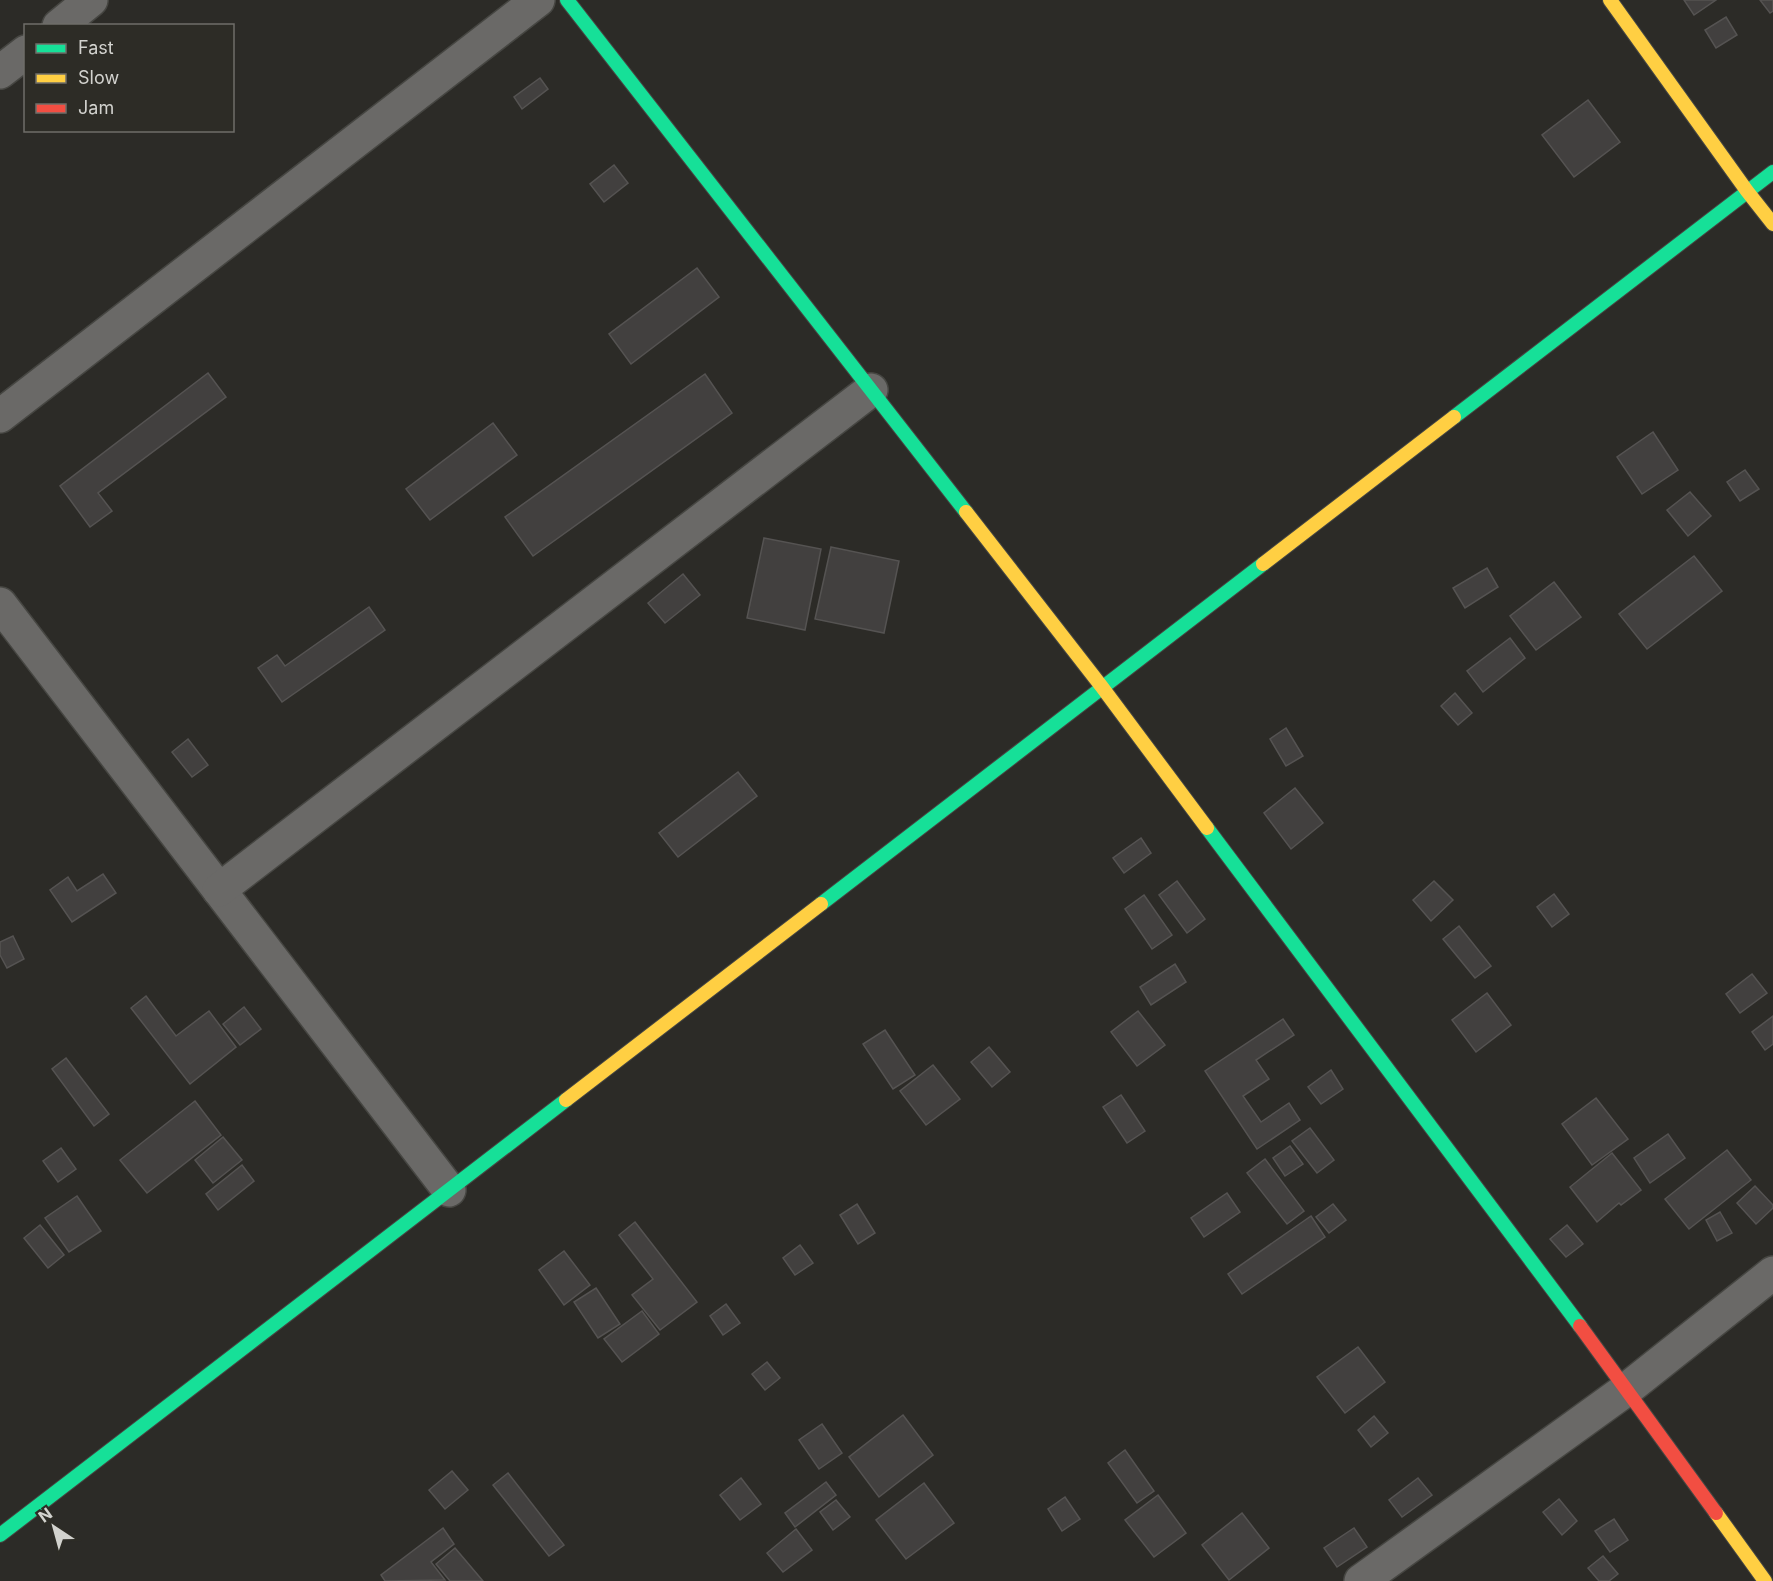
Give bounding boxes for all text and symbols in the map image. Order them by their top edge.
legend [24,24,234,132]
text: Fast [78,37,114,58]
text: Slow [78,67,119,88]
text: Jam [78,97,114,118]
north arrow [24,1497,84,1557]
text: N [34,1503,56,1527]

